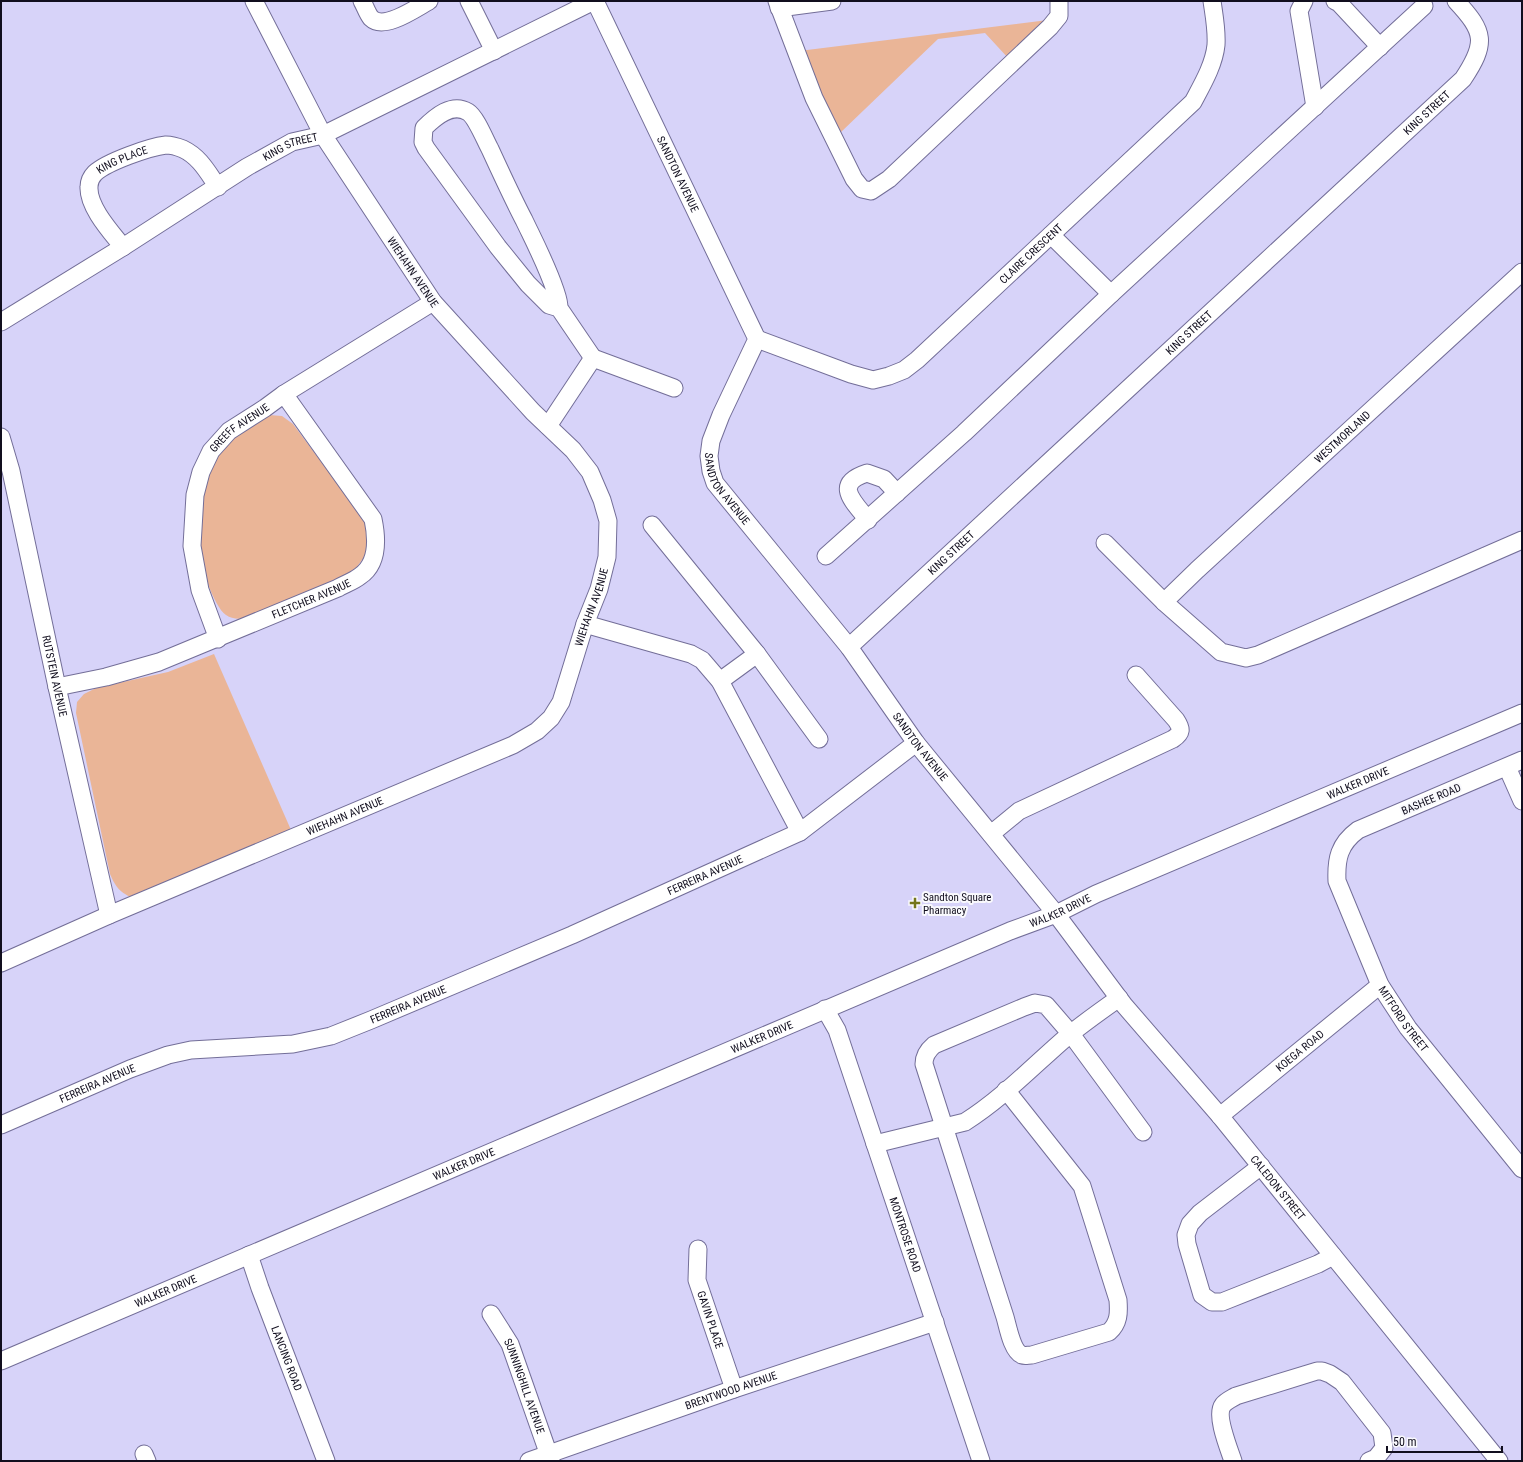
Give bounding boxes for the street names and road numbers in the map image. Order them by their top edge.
street label: KING STREET [1401,88,1453,138]
street label: KING STREET [261,130,319,164]
street label: SANDTON AVENUE [654,134,701,215]
street label: KING PLACE [94,143,150,177]
street label: CLAIRE CRESCENT [997,221,1066,287]
street label: WIEHAHN AVENUE [384,235,441,310]
street label: KING STREET [1163,308,1215,358]
street label: GREEFF AVENUE [207,401,272,455]
street label: WESTMORLAND [1312,408,1373,466]
street label: SANDTON AVENUE [702,452,753,528]
street label: KING STREET [925,528,978,578]
street label: WIEHAHN AVENUE [573,566,611,648]
street label: FLETCHER AVENUE [270,576,354,622]
street label: RUTSTEIN AVENUE [39,634,70,718]
street label: SANDTON AVENUE [890,710,951,784]
street label: WALKER DRIVE [1325,764,1391,802]
street label: BASHEE ROAD [1400,781,1463,818]
street label: WIEHAHN AVENUE [305,794,386,838]
street label: FERREIRA AVENUE [665,852,746,898]
street label: WALKER DRIVE [1028,891,1094,930]
street label: FERREIRA AVENUE [368,983,449,1027]
street label: MITFORD STREET [1375,984,1431,1055]
street label: WALKER DRIVE [729,1018,795,1056]
street label: KOEGA ROAD [1273,1028,1327,1075]
street label: FERREIRA AVENUE [58,1061,138,1106]
street label: WALKER DRIVE [431,1145,497,1183]
street label: CALEDON STREET [1247,1153,1308,1223]
street label: MONTROSE ROAD [886,1196,924,1274]
street label: WALKER DRIVE [133,1272,199,1310]
street label: GAVIN PLACE [694,1289,726,1351]
street label: LANCING ROAD [268,1324,305,1393]
street label: SUNNINGHILL AVENUE [501,1336,547,1436]
street label: BRENTWOOD AVENUE [683,1369,779,1413]

